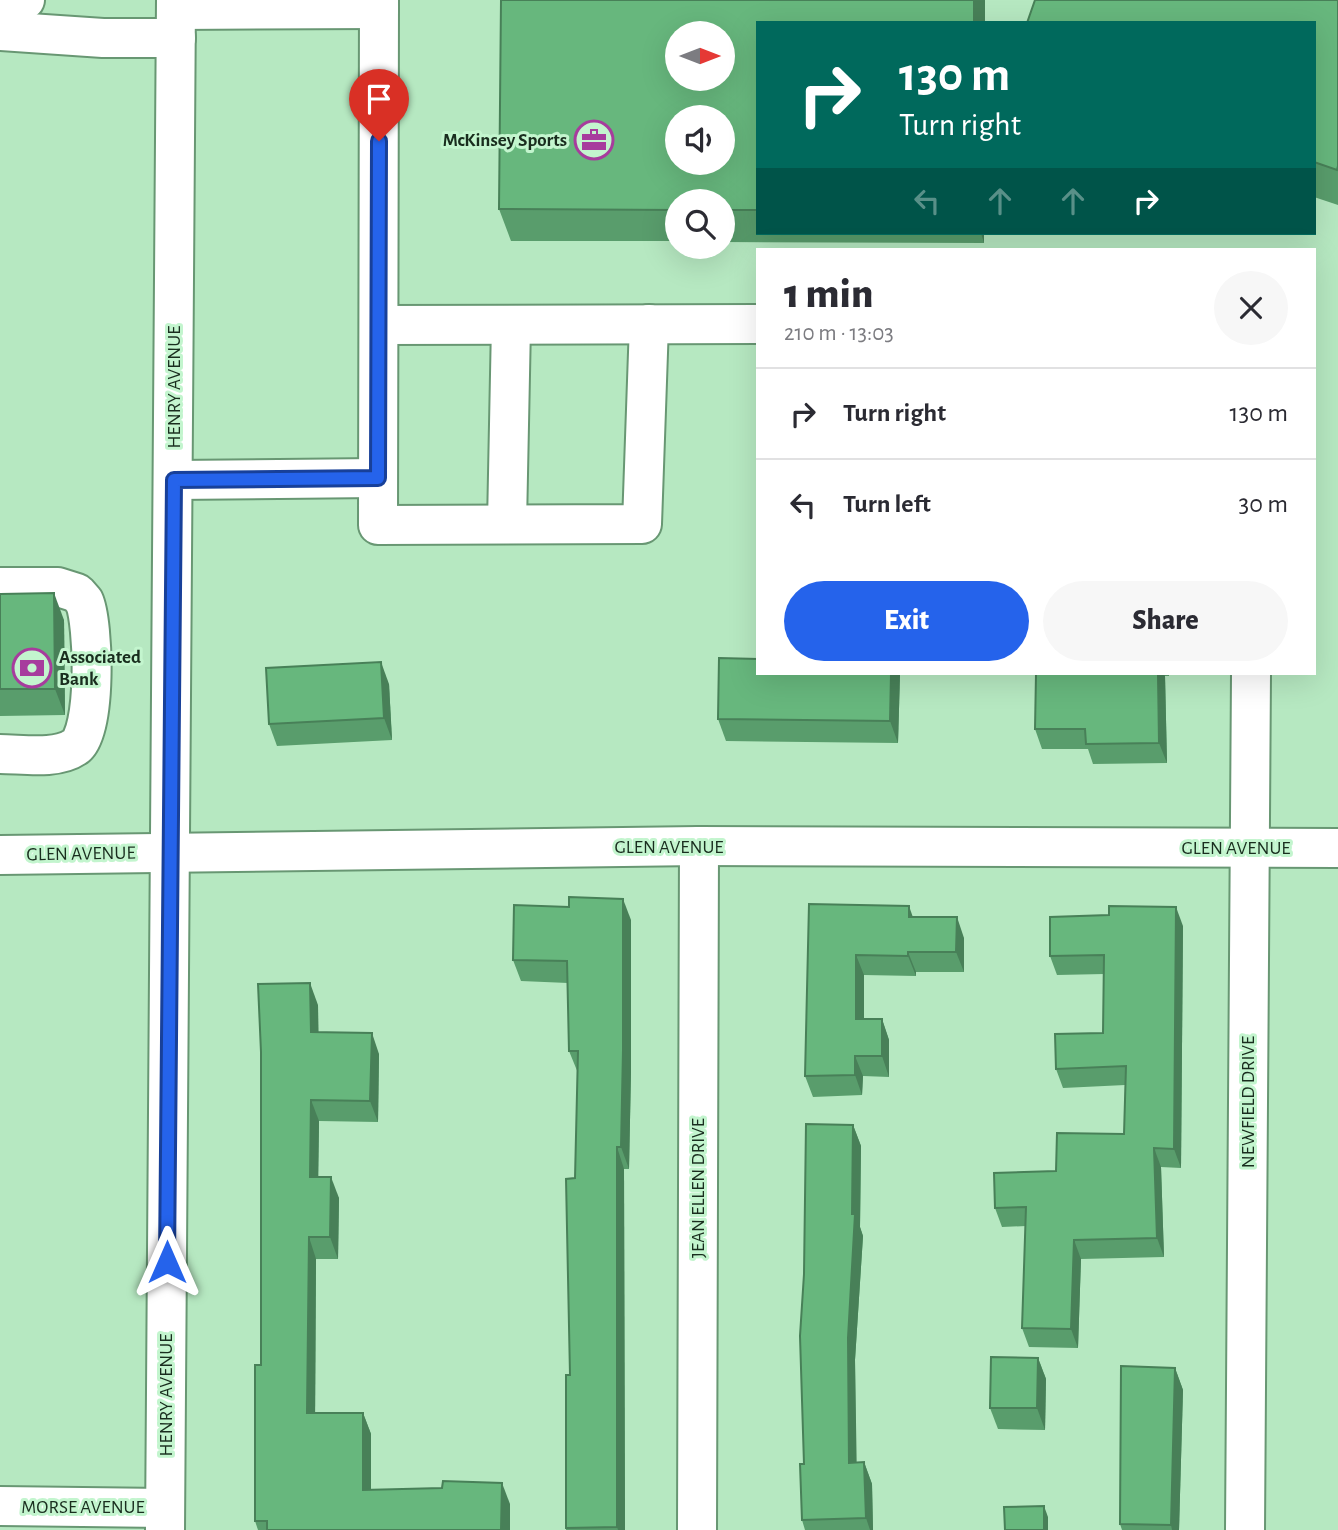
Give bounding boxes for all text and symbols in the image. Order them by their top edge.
north arrow [665,21,735,91]
map controls [665,21,735,259]
icon: right [784,49,875,140]
text: 130 m [899,51,1010,100]
pin [349,69,409,141]
icon: arrive [360,80,398,118]
button: sound [665,105,735,175]
text: Turn right [899,109,1021,141]
office icon: McKinsey Sports [573,119,615,161]
place label: McKinsey Sports [443,131,567,150]
icon: left [908,182,946,220]
icon: ahead [981,182,1019,220]
icon: ahead [1054,182,1092,220]
icon: right [1127,182,1165,220]
button: search [665,189,735,259]
button: close [1214,271,1288,345]
text: 1 min [784,273,873,315]
text: 210 m · 13:03 [784,322,894,345]
street label: HENRY AVENUE [165,326,184,448]
icon: right [784,395,822,433]
text: Turn right [843,400,946,426]
text: 130 m [1230,400,1288,426]
icon: left [784,486,822,524]
text: Turn left [843,491,931,517]
text: 30 m [1238,491,1288,517]
button: Exit [784,581,1029,661]
button: Share [1043,581,1288,661]
bank icon: Associated Bank [11,647,53,689]
place label: Associated Bank [59,648,141,689]
street label: GLEN AVENUE [614,838,724,857]
street label: GLEN AVENUE [1181,839,1291,858]
street label: GLEN AVENUE [26,844,136,864]
street label: NEWFIELD DRIVE [1239,1036,1258,1168]
street label: JEAN ELLEN DRIVE [689,1118,708,1258]
position arrow [130,1225,204,1299]
street label: HENRY AVENUE [157,1334,176,1456]
street label: MORSE AVENUE [21,1498,145,1517]

